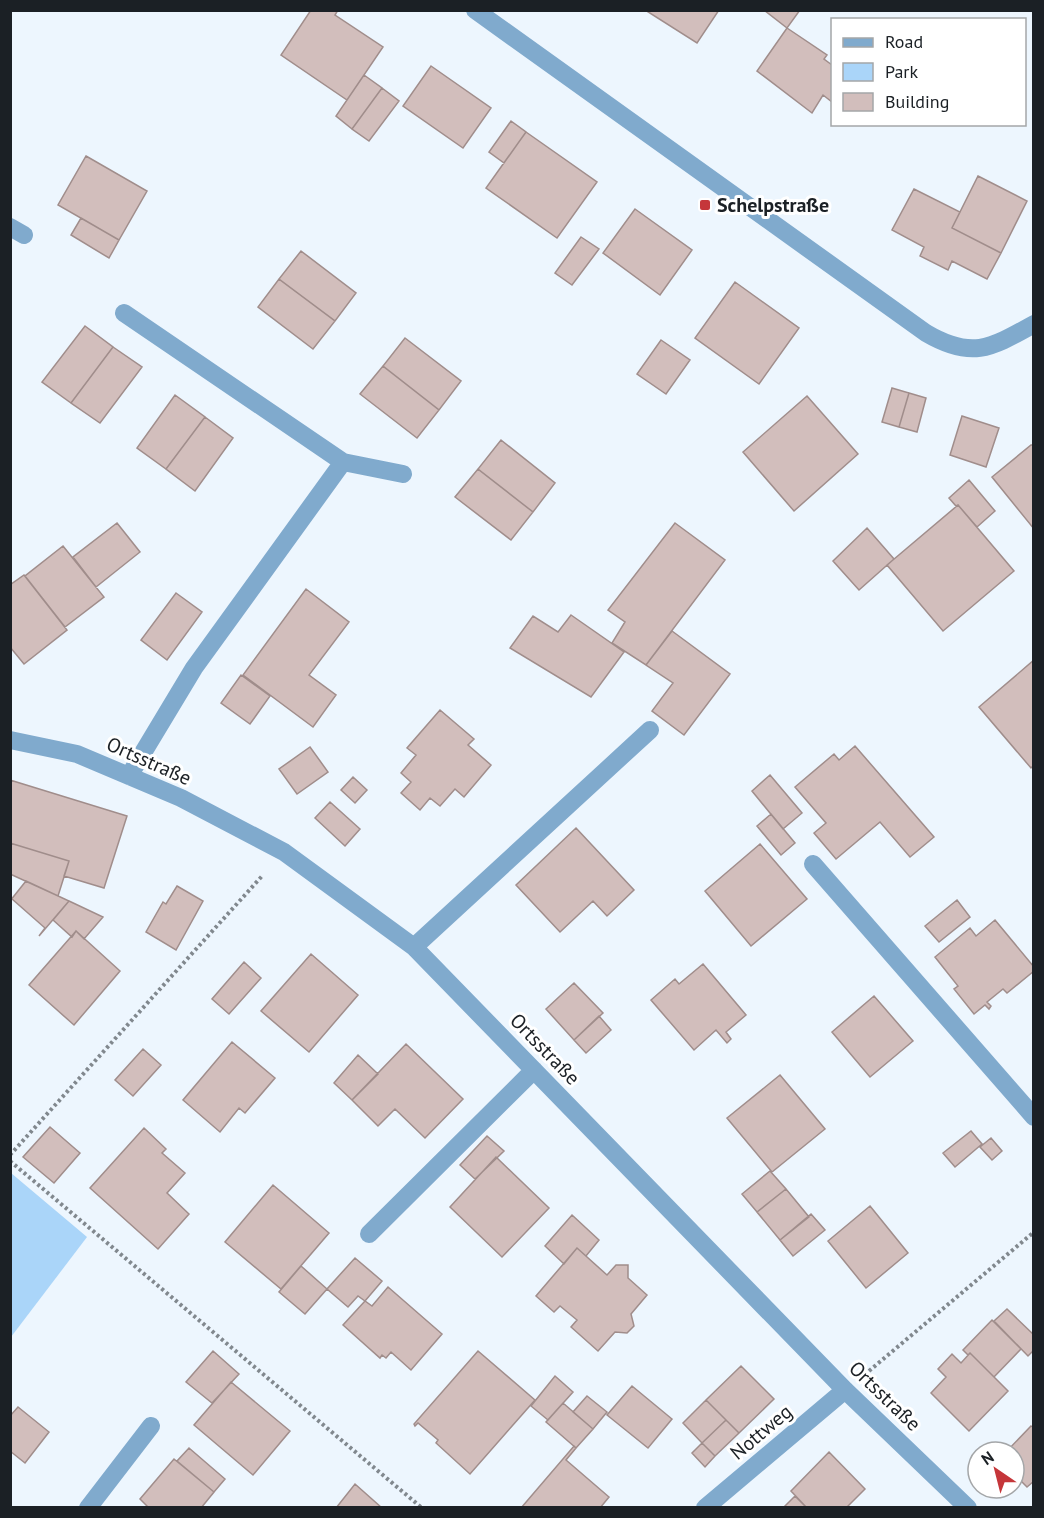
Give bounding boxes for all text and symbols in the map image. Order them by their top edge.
legend [831,18,1026,126]
text: Road [885,30,923,53]
text: Park [885,60,918,83]
text: Building [885,90,949,113]
place label: Schelpstraße [717,192,829,218]
marker: Schelpstraße [698,198,712,212]
street label: Ortsstraße [103,731,195,791]
street label: Ortsstraße [504,1008,586,1090]
street label: Ortsstraße [844,1355,926,1437]
street label: Nottweg [725,1399,797,1465]
north arrow [966,1440,1026,1500]
text: N [977,1447,997,1469]

